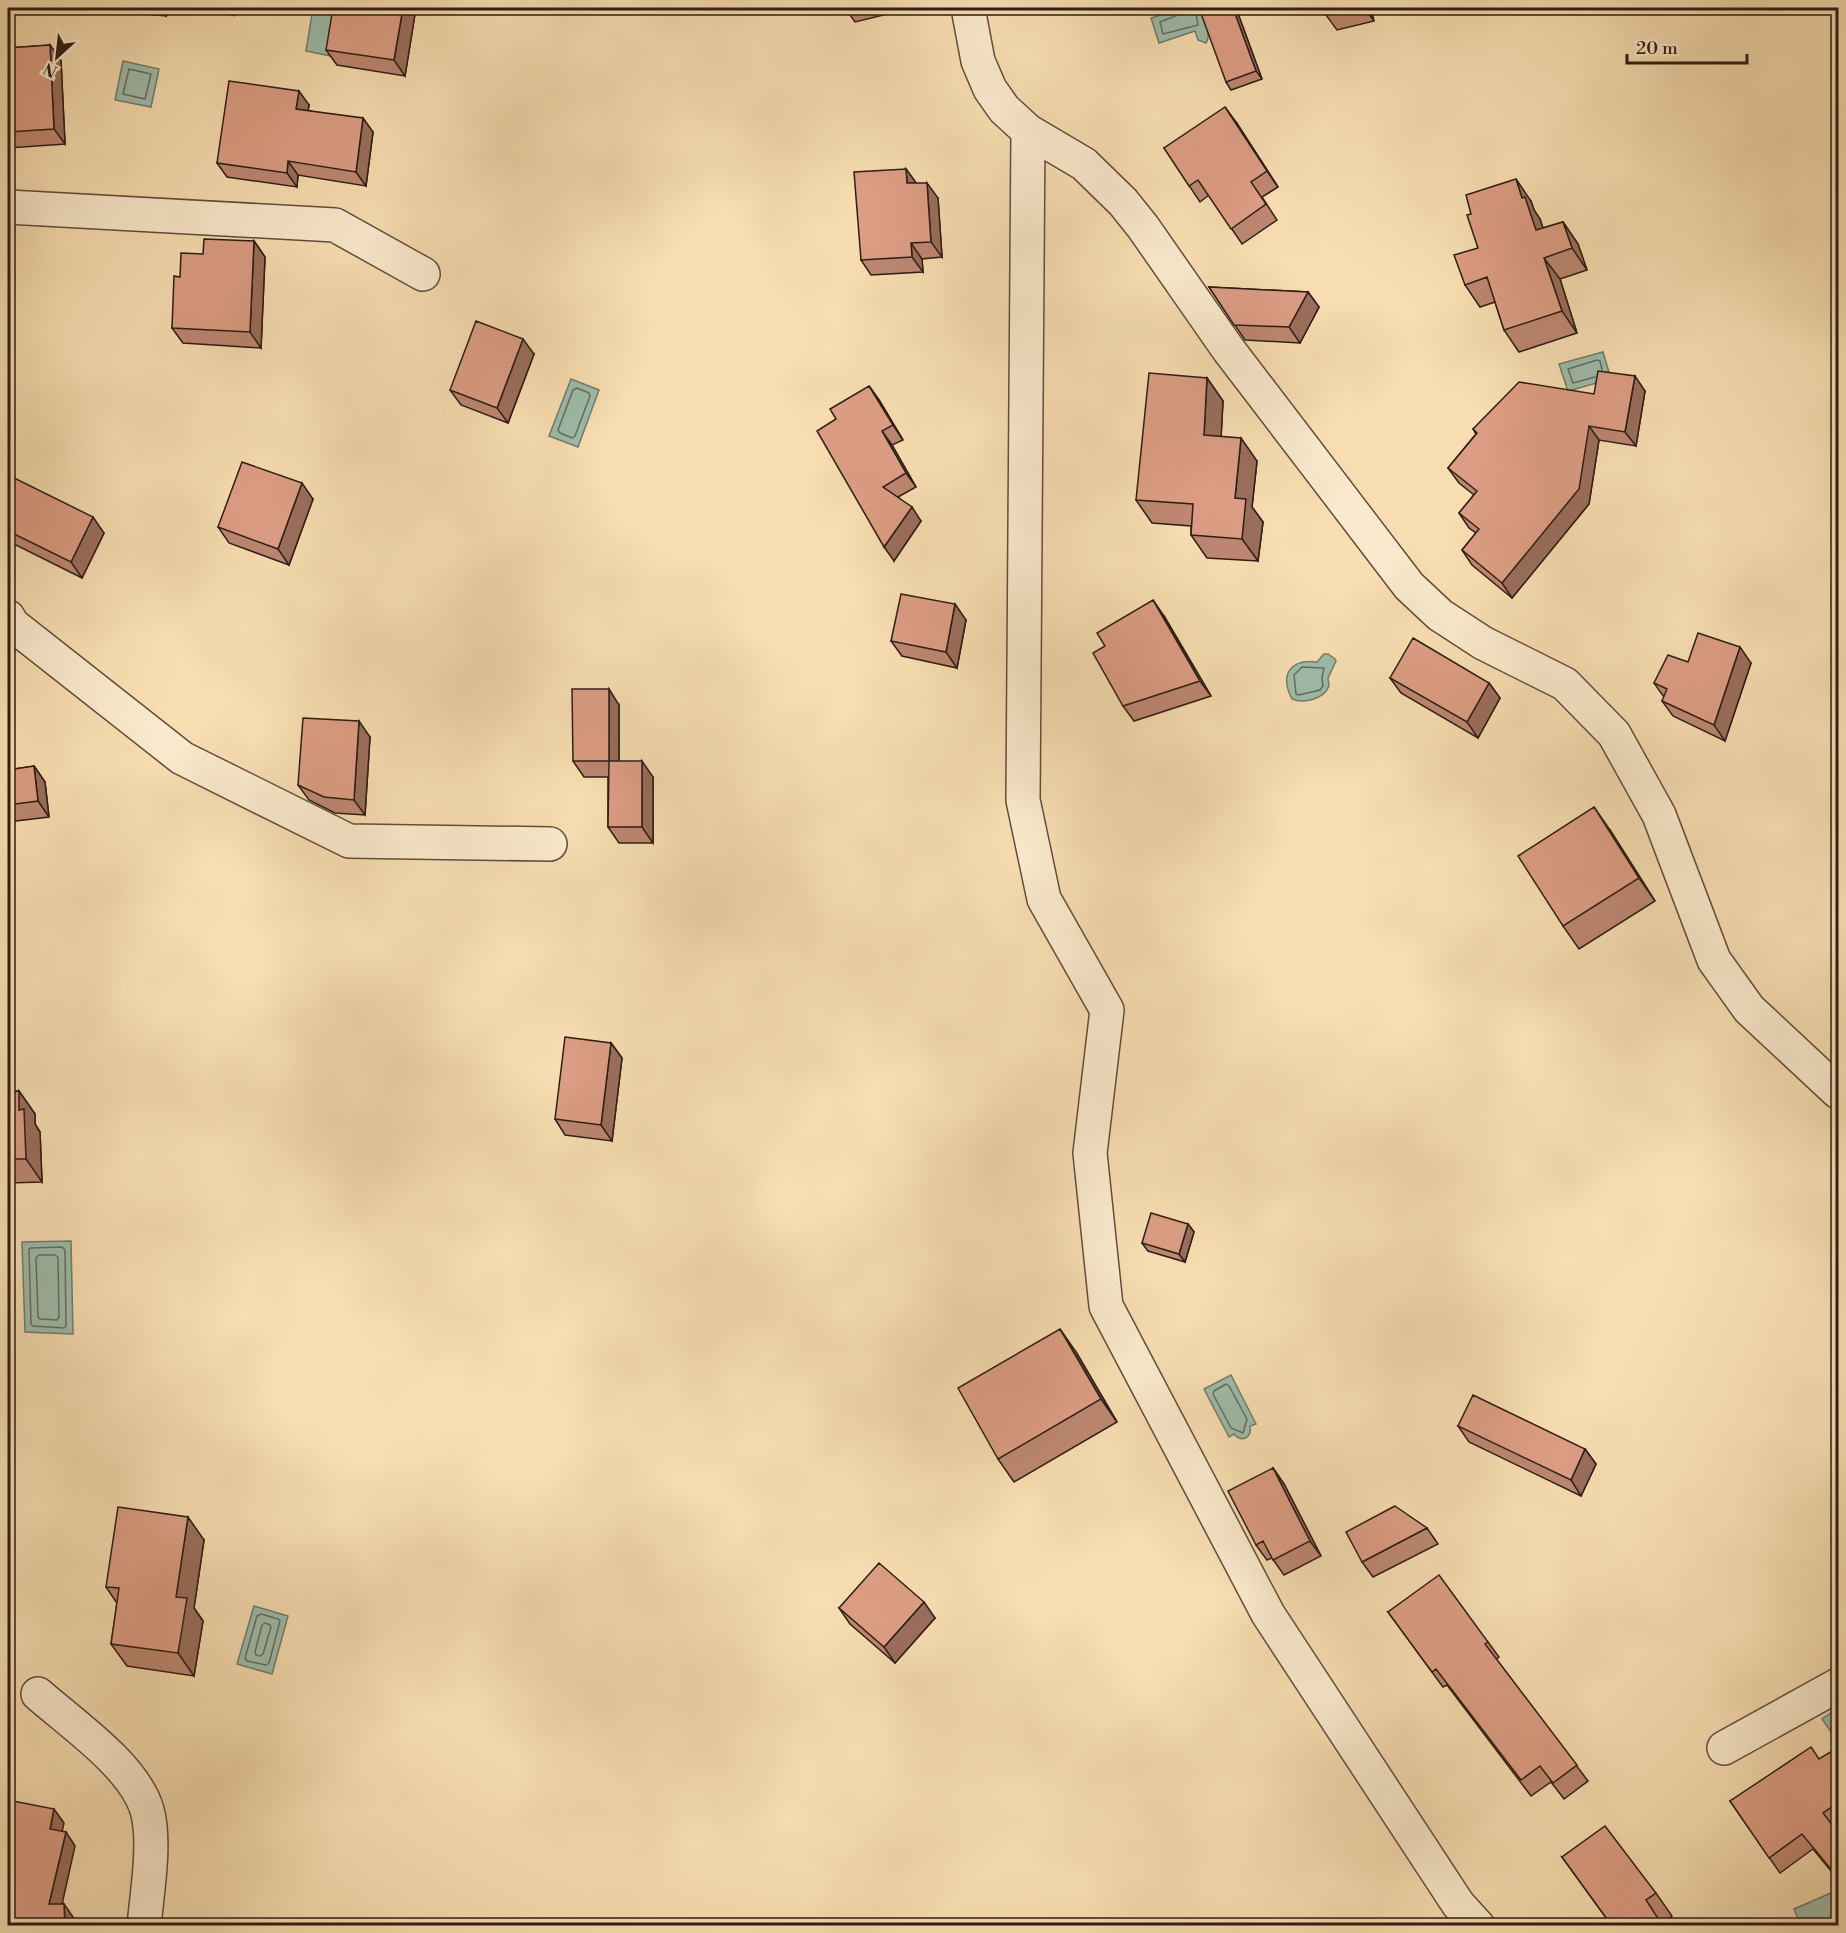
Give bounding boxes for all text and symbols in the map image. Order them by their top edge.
north arrow [27,27,87,87]
scale bar [1627,27,1747,65]
text: 20 m [1636,37,1678,60]
text: N [40,58,61,81]

